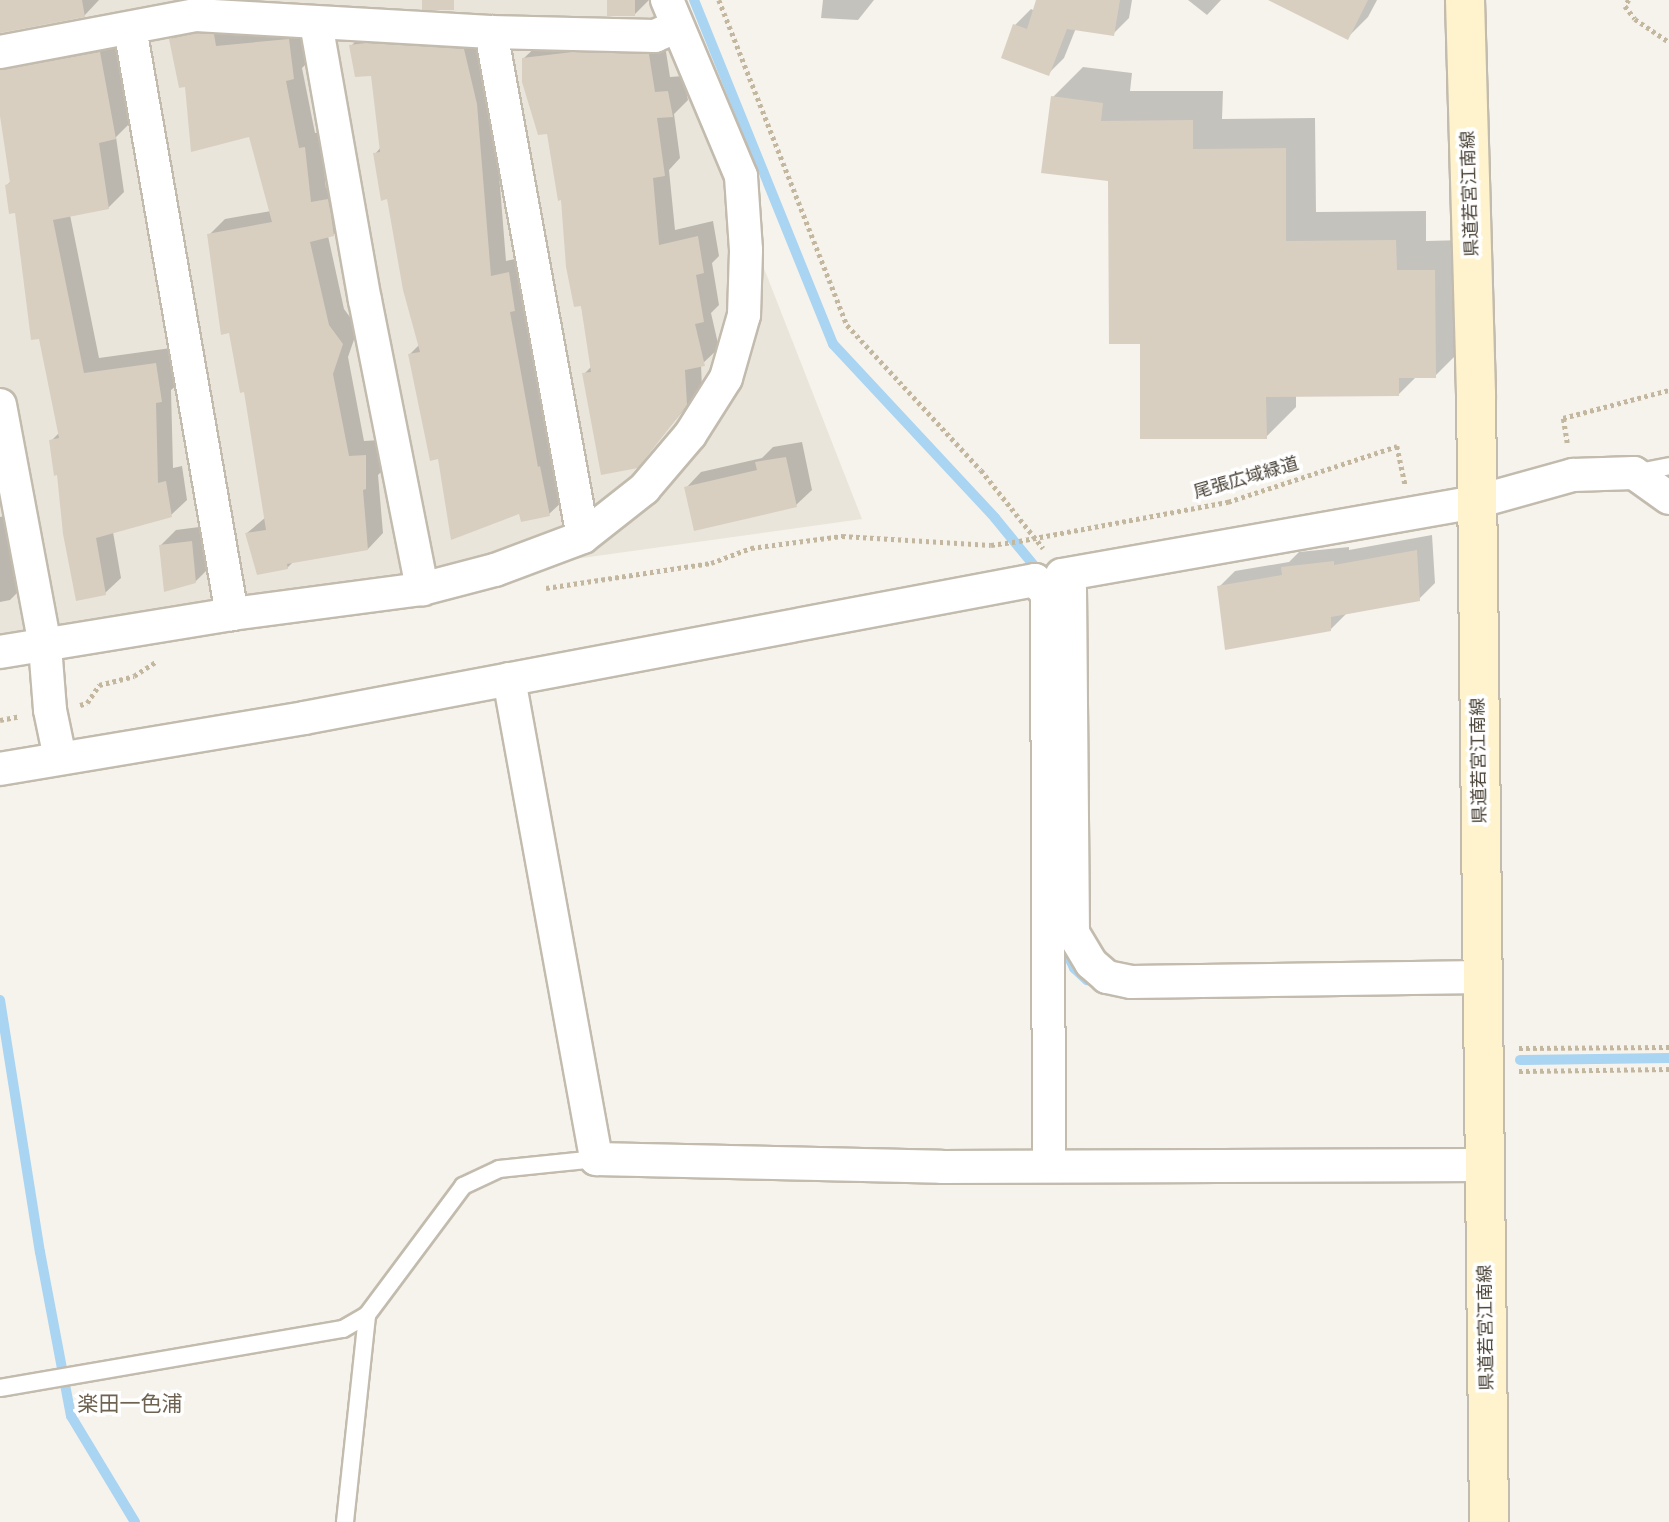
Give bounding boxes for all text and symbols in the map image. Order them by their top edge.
street label: 県道若宮江南線 [1457,131,1483,257]
street label: 尾張広域緑道 [1191,453,1301,503]
street label: 県道若宮江南線 [1467,698,1491,824]
street label: 県道若宮江南線 [1474,1265,1498,1391]
district label: 楽田一色浦 [78,1391,182,1417]

